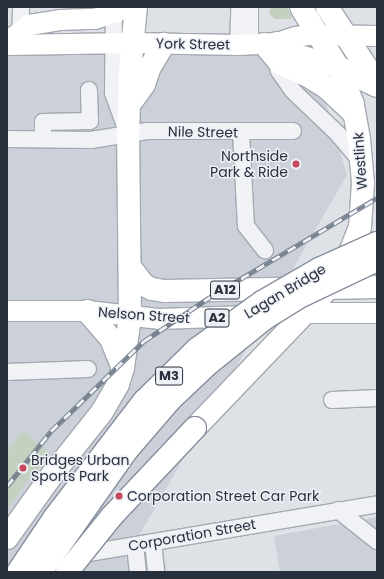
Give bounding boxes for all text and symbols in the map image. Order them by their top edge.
street label: York Street [156,35,230,53]
street label: Nile Street [168,123,238,141]
street label: Westlink [350,132,370,190]
place label: Northside Park & Ride [210,148,288,180]
marker: Northside Park & Ride [291,159,301,169]
street label: Lagan Bridge [241,260,329,322]
road number: A12 [210,279,240,301]
street label: Nelson Street [98,303,190,327]
road number: A2 [204,307,230,329]
road number: M3 [155,365,183,387]
place label: Bridges Urban Sports Park [31,452,129,484]
marker: Bridges Urban Sports Park [18,463,28,473]
place label: Corporation Street Car Park [127,488,319,504]
marker: Corporation Street Car Park [114,491,124,501]
street label: Corporation Street [127,516,257,554]

